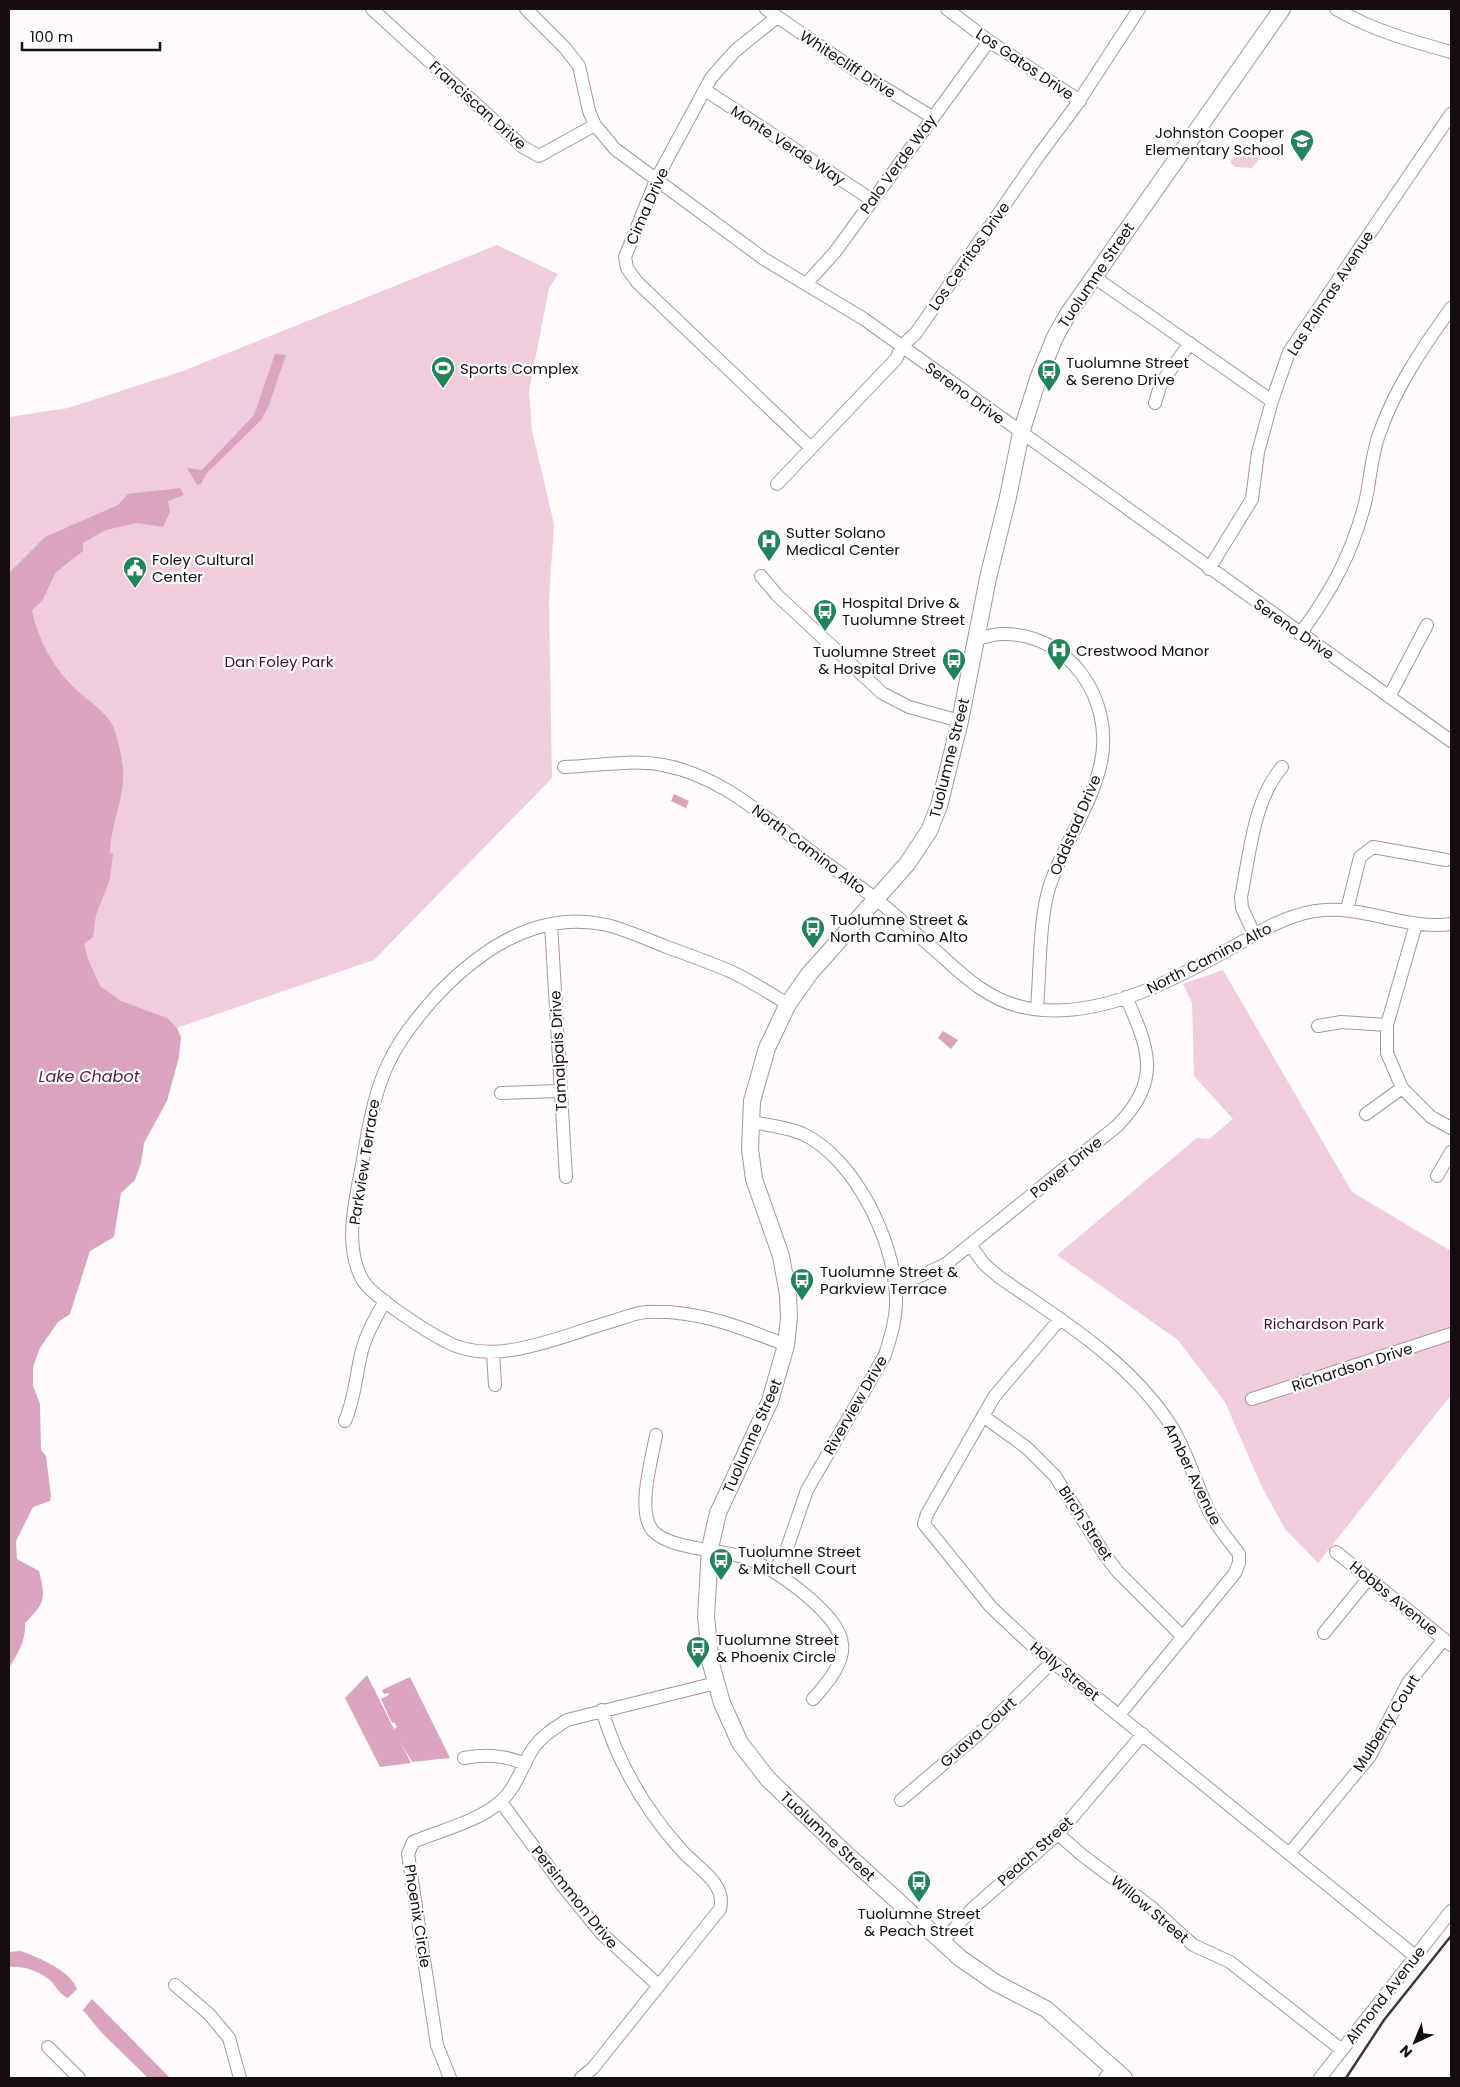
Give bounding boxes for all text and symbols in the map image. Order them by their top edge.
scale bar [22,20,160,52]
street label: Los Gatos Drive [972,23,1078,105]
street label: Whitecliff Drive [796,25,900,103]
text: 100 m [30,26,73,47]
street label: Franciscan Drive [425,56,531,154]
street label: Monte Verde Way [727,100,850,190]
street label: Palo Verde Way [855,110,941,218]
place label: Johnston Cooper Elementary School [1145,122,1284,160]
school or university icon: Johnston Cooper Elementary School [1289,128,1315,162]
street label: Cima Drive [621,164,673,248]
street label: Los Cerritos Drive [924,197,1014,315]
street label: Tuolumne Street [1053,218,1139,332]
street label: Las Palmas Avenue [1282,227,1378,359]
place label: Tuolumne Street & Sereno Drive [1066,352,1189,390]
sports icon: Sports Complex [430,355,456,389]
street label: Sereno Drive [921,357,1009,429]
place label: Sports Complex [460,358,578,379]
bus stop icon: Tuolumne Street & Sereno Drive [1036,358,1062,392]
place label: Sutter Solano Medical Center [786,522,900,560]
hospital icon: Sutter Solano Medical Center [756,528,782,562]
place label: Foley Cultural Center [152,549,254,587]
public building icon: Foley Cultural Center [122,555,148,589]
place label: Hospital Drive & Tuolumne Street [842,592,965,630]
street label: Sereno Drive [1250,593,1338,665]
bus stop icon: Hospital Drive & Tuolumne Street [812,598,838,632]
hospital icon: Crestwood Manor [1046,637,1072,671]
place label: Crestwood Manor [1076,640,1210,661]
place label: Tuolumne Street & Hospital Drive [813,641,936,679]
bus stop icon: Tuolumne Street & Hospital Drive [941,647,967,681]
park label: Dan Foley Park [224,651,334,672]
street label: Tuolumne Street [924,696,974,820]
street label: Oddstad Drive [1044,772,1106,878]
street label: North Camino Alto [748,799,870,899]
place label: Tuolumne Street & North Camino Alto [830,909,968,947]
bus stop icon: Tuolumne Street & North Camino Alto [800,915,826,949]
street label: North Camino Alto [1143,917,1275,999]
street label: Tamalpais Drive [544,990,572,1112]
water label: Lake Chabot [39,1065,141,1088]
street label: Parkview Terrace [344,1098,384,1226]
street label: Power Drive [1026,1131,1106,1203]
place label: Tuolumne Street & Parkview Terrace [820,1261,958,1299]
bus stop icon: Tuolumne Street & Parkview Terrace [789,1267,815,1301]
park label: Richardson Park [1264,1313,1385,1334]
street label: Richardson Drive [1289,1338,1415,1396]
street label: Riverview Drive [818,1351,892,1459]
street label: Tuolumne Street [717,1376,787,1496]
street label: Amber Avenue [1159,1420,1227,1528]
street label: Birch Street [1054,1482,1118,1564]
place label: Tuolumne Street & Mitchell Court [738,1541,861,1579]
bus stop icon: Tuolumne Street & Mitchell Court [708,1547,734,1581]
street label: Hobbs Avenue [1345,1556,1443,1640]
place label: Tuolumne Street & Phoenix Circle [716,1629,839,1667]
bus stop icon: Tuolumne Street & Phoenix Circle [685,1635,711,1669]
street label: Holly Street [1026,1636,1104,1706]
street label: Mulberry Court [1348,1670,1424,1776]
street label: Guava Court [935,1692,1021,1772]
street label: Tuolumne Street [776,1786,880,1886]
street label: Peach Street [993,1811,1077,1891]
street label: Persimmon Drive [527,1841,623,1953]
street label: Phoenix Circle [399,1863,437,1969]
bus stop icon: Tuolumne Street & Peach Street [906,1869,932,1903]
street label: Willow Street [1107,1870,1193,1948]
place label: Tuolumne Street & Peach Street [858,1903,980,1941]
street label: Almond Avenue [1340,1942,1430,2048]
north arrow [1390,2017,1440,2067]
text: N [1395,2041,1417,2062]

